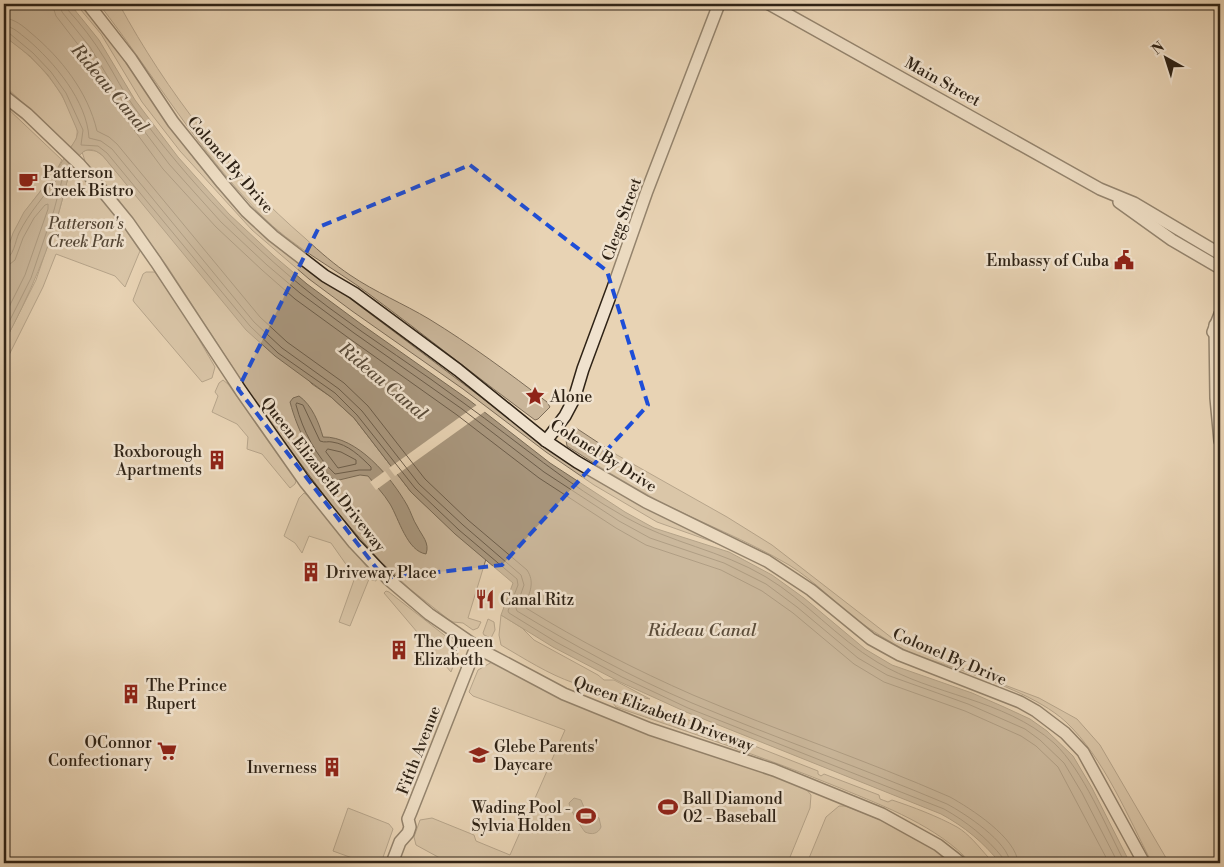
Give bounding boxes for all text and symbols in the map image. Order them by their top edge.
north arrow [1142,32,1192,82]
water label: Rideau Canal [65,38,154,138]
text: N [1148,38,1168,59]
street label: Main Street [901,53,984,111]
street label: Colonel By Drive [183,112,278,217]
place label: Patterson Creek Bistro [43,163,134,201]
cafe icon: Patterson Creek Bistro [17,170,39,192]
street label: Clegg Street [598,175,646,264]
park label: Patterson's Creek Park [47,214,124,252]
public building icon: Embassy of Cuba [1113,249,1135,271]
place label: Embassy of Cuba [986,251,1110,271]
water label: Rideau Canal [333,337,432,425]
place icon: Alone [524,385,546,407]
place label: Alone [549,387,592,407]
street label: Queen Elizabeth Driveway [257,393,390,556]
street label: Colonel By Drive [546,415,661,497]
place label: Roxborough Apartments [114,442,202,480]
building icon: Roxborough Apartments [206,449,228,471]
building icon: Driveway Place [300,561,322,583]
place label: Driveway Place [326,563,437,583]
restaurant icon: Canal Ritz [474,588,496,610]
place label: Canal Ritz [500,590,574,610]
water label: Rideau Canal [646,619,757,642]
street label: Colonel By Drive [890,624,1010,690]
place label: The Queen Elizabeth [414,632,494,670]
building icon: The Queen Elizabeth [388,639,410,661]
street label: Queen Elizabeth Driveway [571,672,757,756]
place label: The Prince Rupert [146,676,227,714]
building icon: The Prince Rupert [120,683,142,705]
street label: Fifth Avenue [393,703,445,798]
place label: OConnor Confectionary [48,733,152,771]
place label: Glebe Parents' Daycare [494,737,598,775]
supermarket icon: OConnor Confectionary [156,740,178,762]
school or university icon: Glebe Parents' Daycare [468,744,490,766]
building icon: Inverness [321,756,343,778]
place label: Inverness [247,758,317,778]
place label: Ball Diamond 02 - Baseball [682,789,783,827]
sports icon: Ball Diamond 02 - Baseball [657,796,679,818]
place label: Wading Pool - Sylvia Holden [471,798,571,836]
sports icon: Wading Pool - Sylvia Holden [575,805,597,827]

